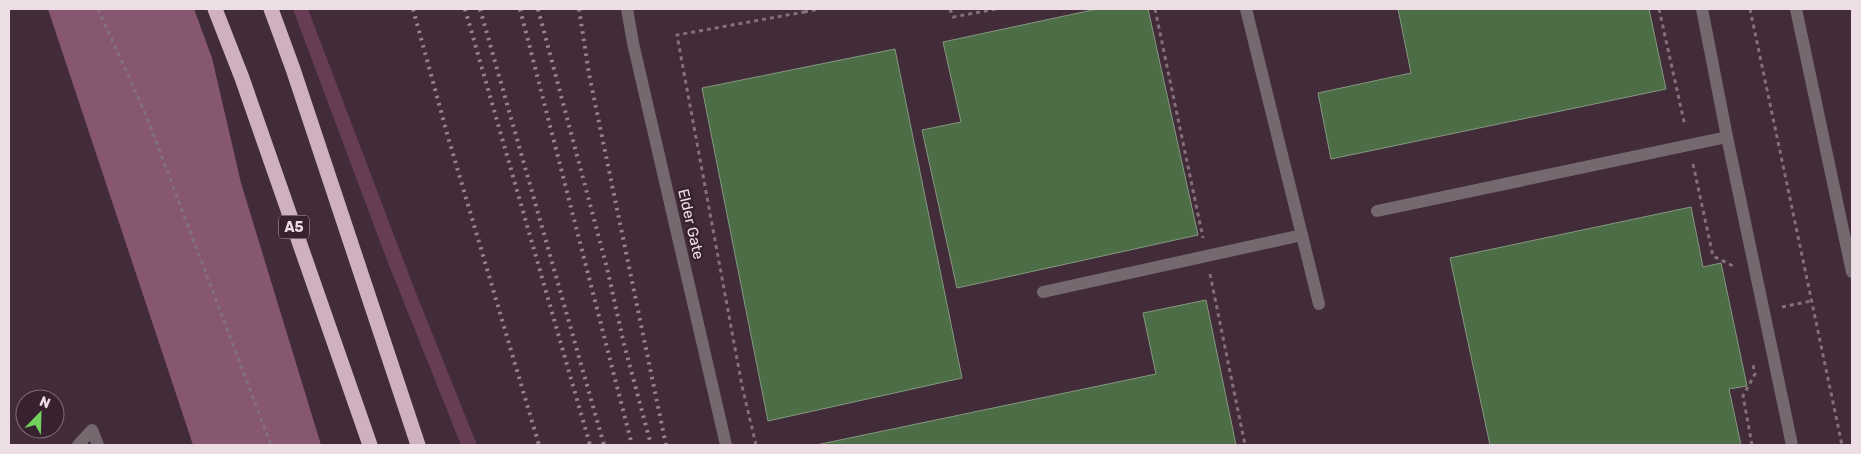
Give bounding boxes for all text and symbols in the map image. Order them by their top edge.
street label: Elder Gate [674,187,708,261]
road number: A5 [279,216,309,238]
north arrow [15,389,65,439]
text: N [37,393,53,412]

